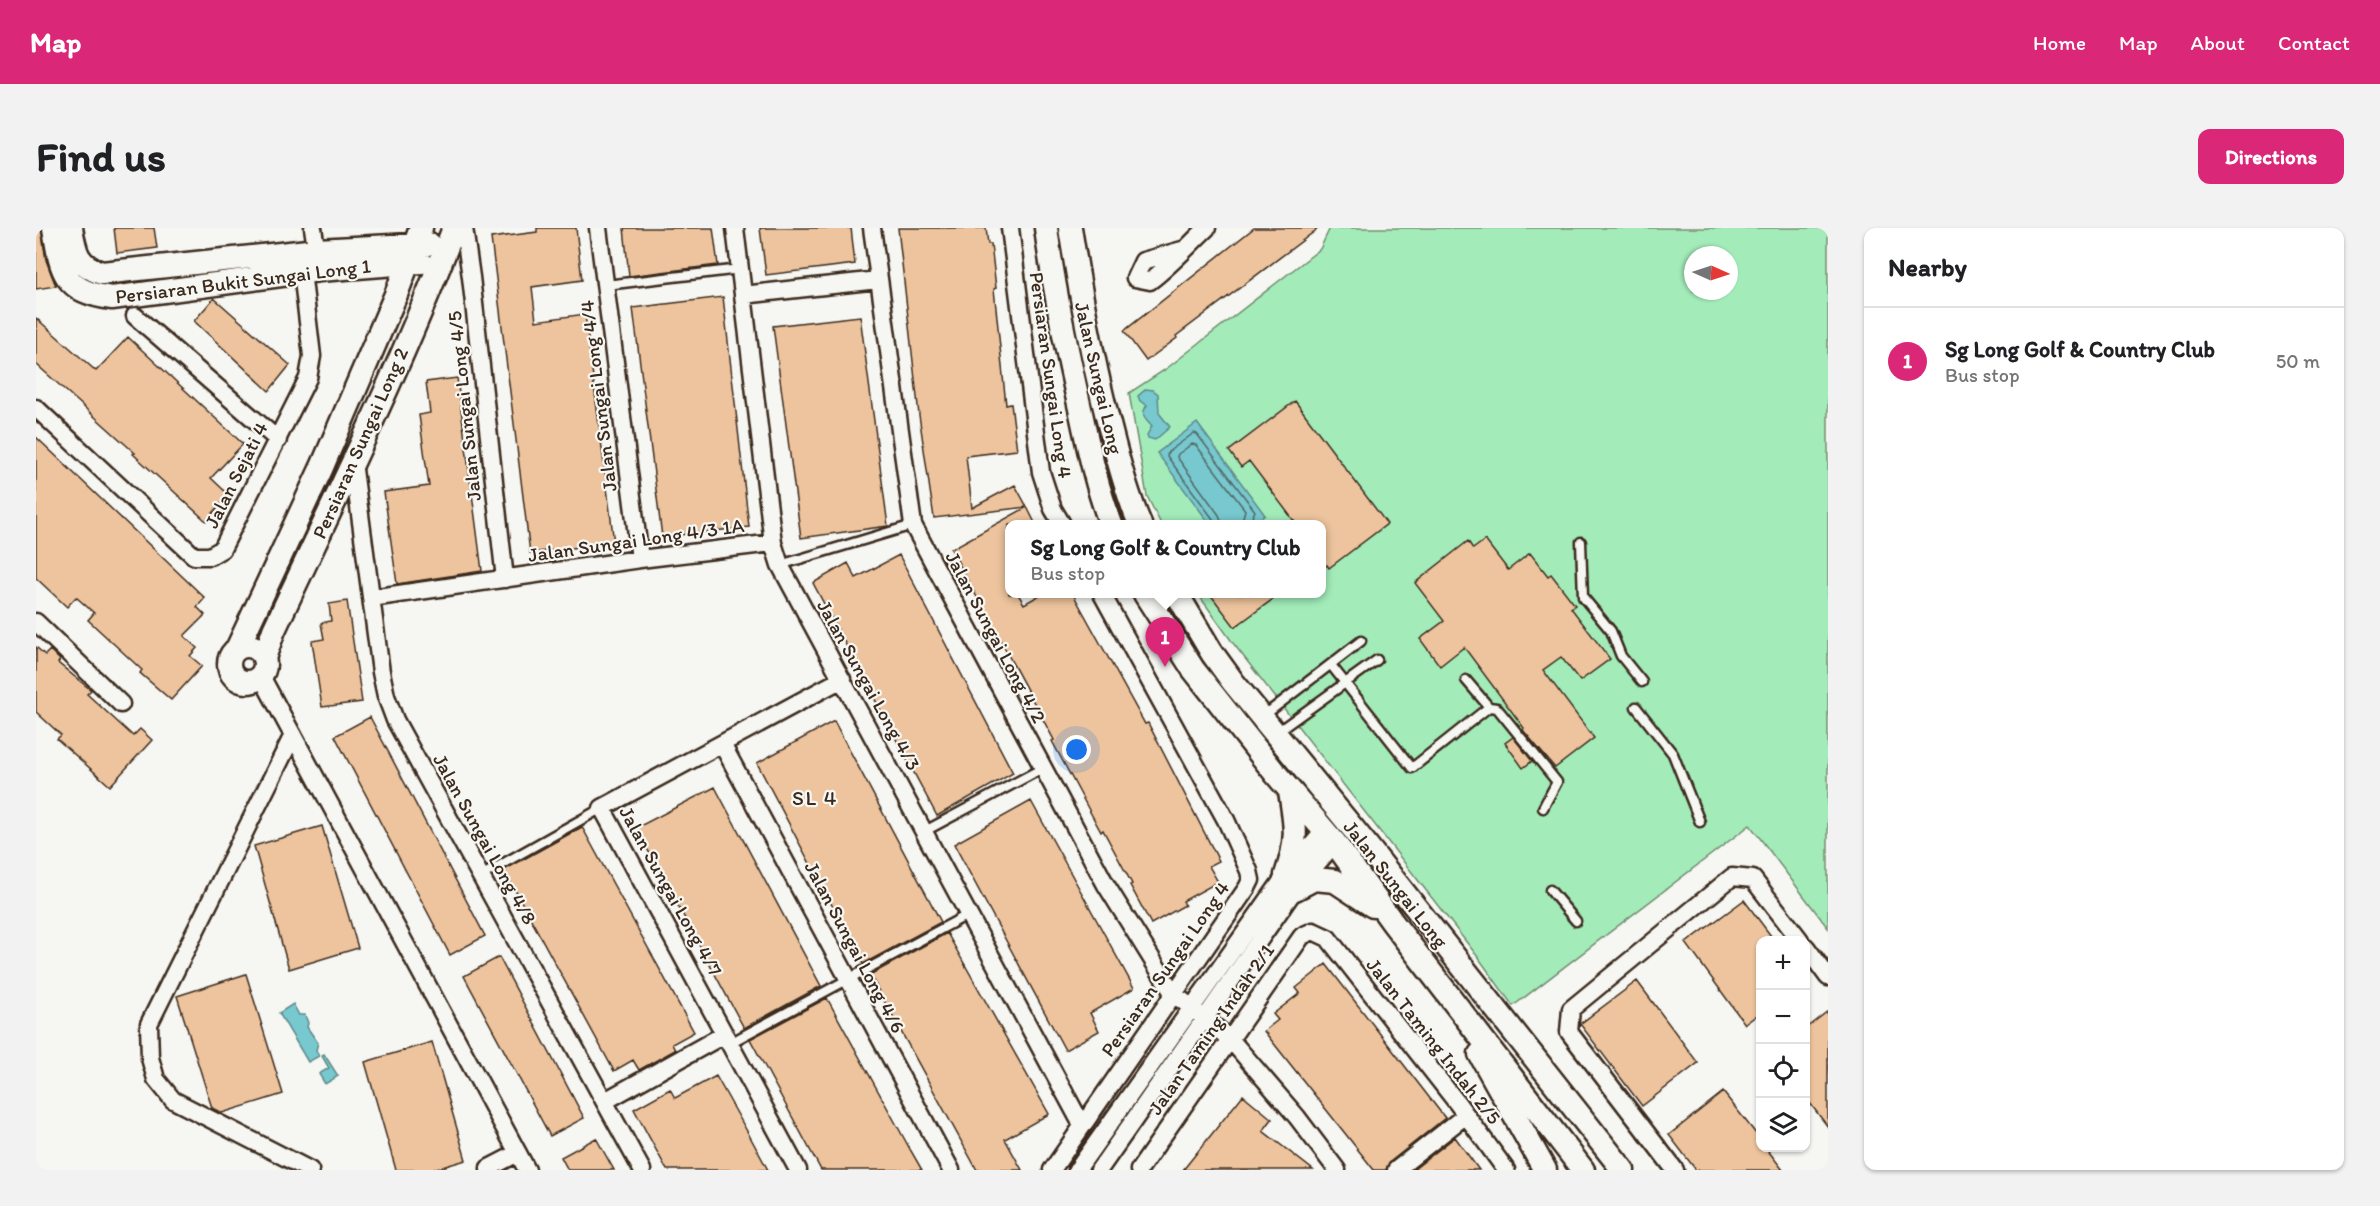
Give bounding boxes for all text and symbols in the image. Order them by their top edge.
text: Map [30,25,81,59]
text: Home [2033,30,2086,55]
text: Map [2119,30,2158,55]
text: About [2191,30,2245,55]
text: Contact [2278,30,2350,55]
button: Directions [2198,129,2344,184]
text: Find us [36,131,166,182]
north arrow [1684,246,1738,300]
text: Nearby [1888,251,1967,283]
street label: Persiaran Bukit Sungai Long 1 [114,253,372,309]
street label: Persiaran Sungai Long 4 [1025,270,1077,480]
street label: Jalan Sungai Long 4/4 [574,299,622,493]
street label: Jalan Sungai Long [1070,299,1128,457]
street label: Jalan Sungai Long 4/5 [442,310,486,502]
text: Sg Long Golf & Country Club [1945,336,2215,363]
street label: Persiaran Sungai Long 2 [307,343,413,542]
text: 1 [1903,349,1912,373]
text: 50 m [2276,349,2320,373]
text: Bus stop [1945,363,2020,387]
street label: Jalan Sejati 4 [199,418,273,532]
street label: Jalan Sungai Long 4/3 1A [526,513,746,567]
popup [1005,520,1326,598]
text: Sg Long Golf & Country Club [1030,534,1301,561]
street label: Jalan Sungai Long 4/2 [941,547,1052,727]
text: Bus stop [1030,561,1105,585]
street label: Jalan Sungai Long 4/3 [812,595,926,775]
pin: 1 [1146,618,1184,667]
your location [1062,735,1091,764]
street label: Jalan Sungai Long 4/8 [428,749,542,929]
district label: SL 4 [792,785,838,810]
street label: Jalan Sungai Long 4/7 [614,802,728,980]
street label: Jalan Sungai Long [1339,815,1454,953]
street label: Jalan Sungai Long 4/6 [800,857,910,1037]
street label: Persiaran Sungai Long 4 [1095,877,1235,1061]
map controls [1756,936,1810,1152]
button: + [1756,936,1810,990]
street label: Jalan Taming Indah 2/1 [1143,939,1279,1119]
street label: Jalan Taming Indah 2/5 [1362,953,1506,1129]
button: − [1756,990,1810,1044]
button: locate [1756,1044,1810,1098]
button: layers [1756,1098,1810,1152]

